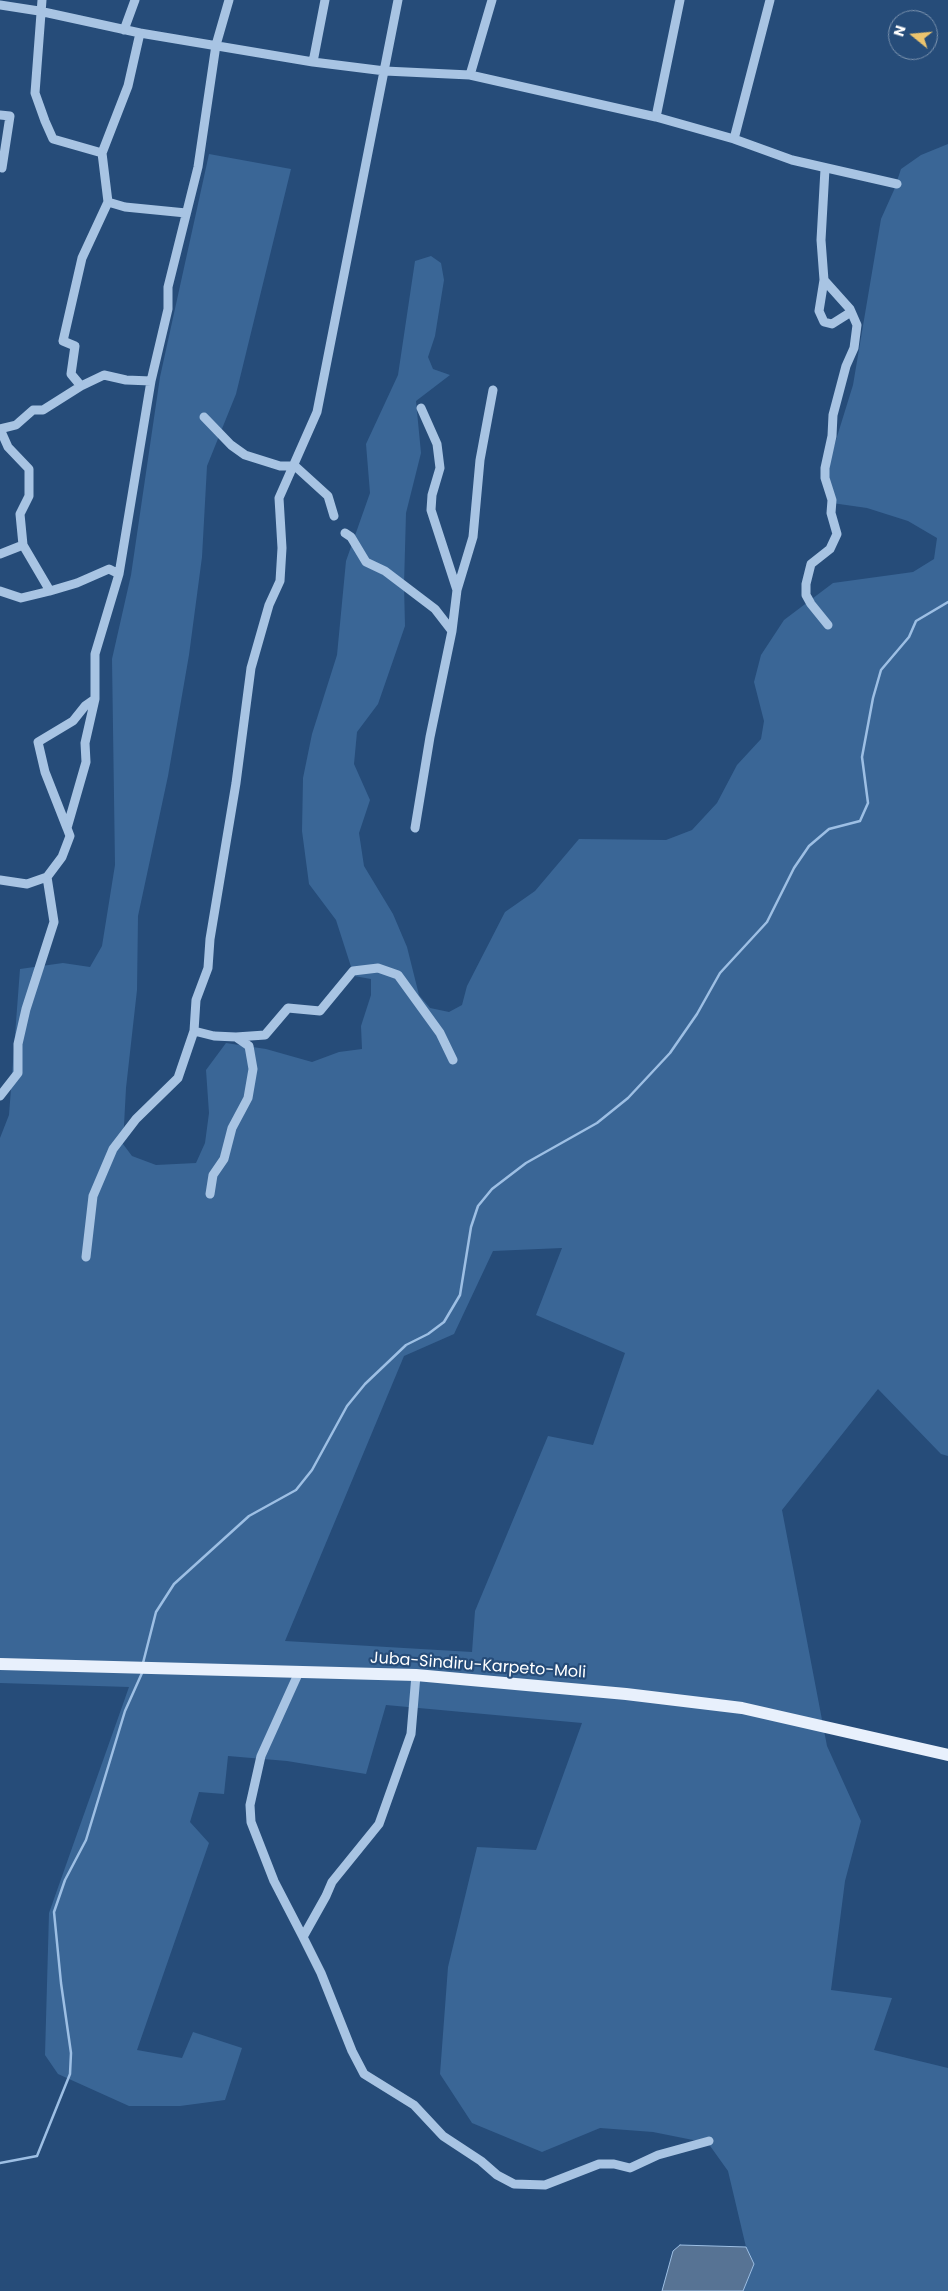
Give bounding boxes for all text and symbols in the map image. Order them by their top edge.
north arrow [888,10,938,60]
text: N [889,23,911,39]
street label: Juba-Sindiru-Karpeto-Moli [369,1649,587,1683]

